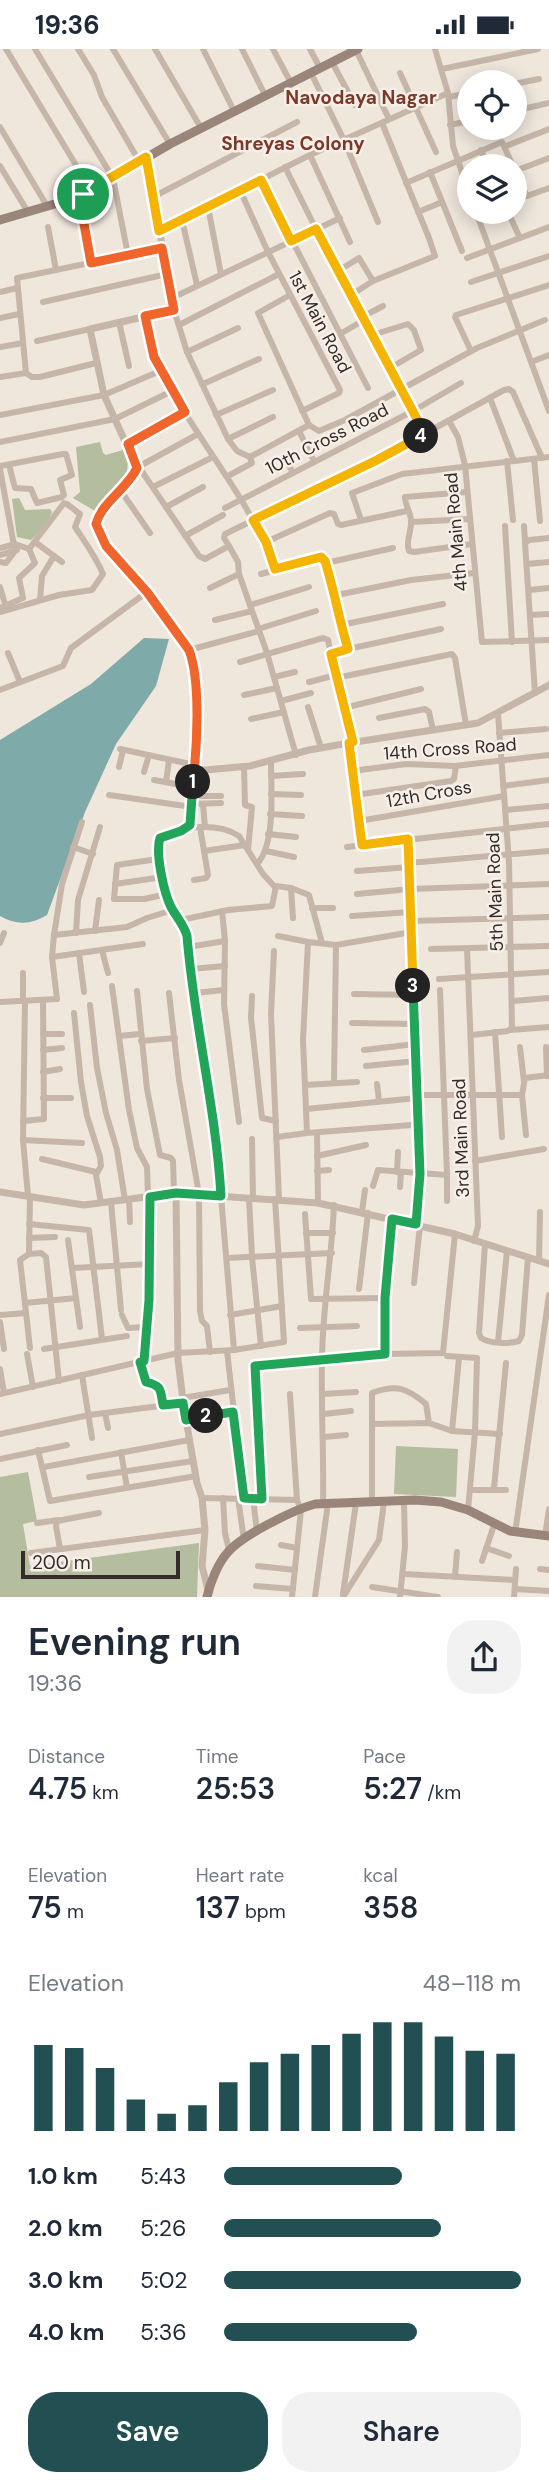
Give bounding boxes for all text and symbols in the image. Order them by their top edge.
text: 19:36 [35,8,100,42]
map controls [457,70,527,224]
button: locate [457,70,527,140]
district label: Navodaya Nagar [285,85,437,110]
district label: Shreyas Colony [221,131,365,156]
button: layers [457,154,527,224]
pin [53,164,113,224]
icon: arrive [64,175,102,213]
street label: 1st Main Road [283,267,357,377]
street label: 10th Cross Road [261,398,393,480]
pin: 4 [404,419,438,453]
text: 4 [414,423,427,448]
street label: 4th Main Road [439,471,473,593]
street label: 14th Cross Road [383,732,517,766]
pin: 1 [176,765,210,799]
text: 1 [189,769,196,794]
street label: 12th Cross [384,775,474,813]
street label: 5th Main Road [481,832,509,952]
pin: 3 [396,969,430,1003]
text: 3 [407,973,418,998]
street label: 3rd Main Road [447,1078,475,1198]
pin: 2 [188,1399,224,1433]
text: 2 [200,1403,211,1428]
scale bar [21,1548,180,1580]
text: 200 m [32,1550,91,1575]
text: Evening run [28,1617,241,1667]
button: share [447,1620,521,1694]
text: 19:36 [28,1668,82,1698]
text: Distance [28,1744,105,1769]
text: Time [196,1744,239,1769]
text: Pace [363,1744,406,1769]
text: 4.75 [28,1769,87,1808]
text: 25:53 [196,1769,275,1808]
text: 5:27 [363,1769,422,1808]
text: km [87,1780,119,1805]
text: /km [422,1780,461,1805]
text: Elevation [28,1863,107,1888]
text: Heart rate [196,1863,284,1888]
text: kcal [363,1863,398,1888]
text: 75 [28,1888,62,1927]
text: 137 [196,1888,240,1927]
text: 358 [363,1888,419,1927]
text: m [62,1899,84,1924]
text: bpm [240,1899,286,1924]
text: Elevation [28,1968,124,1998]
text: 48–118 m [423,1968,521,1998]
text: 1.0 km [28,2161,98,2191]
text: 5:43 [140,2161,186,2191]
text: 2.0 km [28,2213,103,2243]
text: 5:26 [140,2213,186,2243]
text: 3.0 km [28,2265,103,2295]
text: 5:02 [140,2265,187,2295]
text: 4.0 km [28,2317,104,2347]
text: 5:36 [140,2317,187,2347]
button: Save [28,2392,268,2472]
button: Share [282,2392,521,2472]

